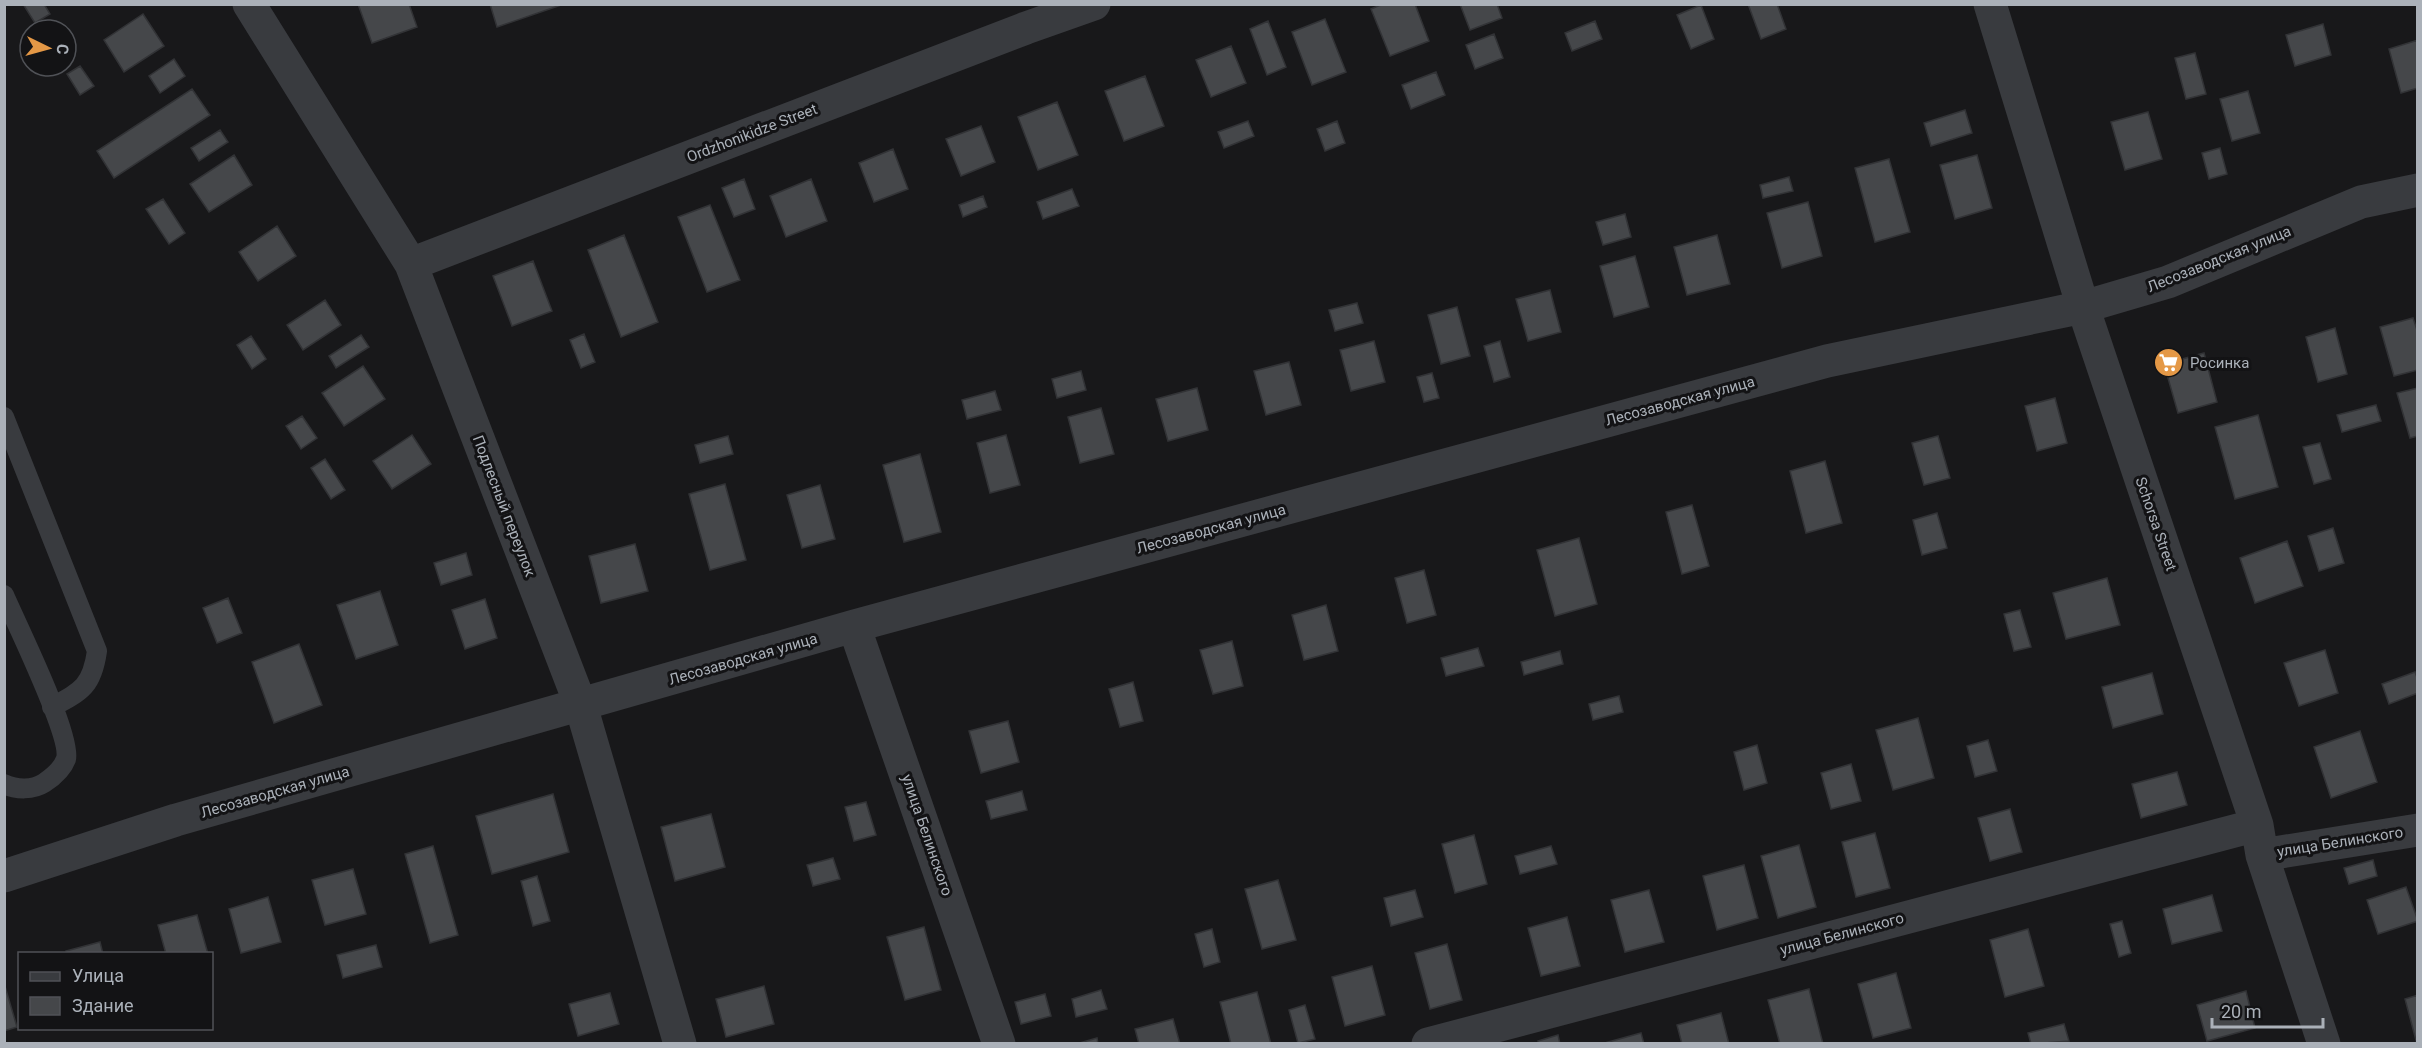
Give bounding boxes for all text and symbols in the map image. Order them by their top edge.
north arrow [18,18,78,78]
text: С [53,43,72,55]
street label: Ordzhonikidze Street [684,100,820,166]
street label: Лесозаводская улица [2144,222,2294,296]
supermarket icon: Росинка [2153,347,2185,379]
place label: Росинка [2190,354,2249,372]
street label: Лесозаводская улица [1603,372,1757,430]
street label: Подлесный переулок [469,433,539,579]
street label: Schorsa Street [2132,475,2180,573]
street label: Лесозаводская улица [1134,500,1288,558]
street label: Лесозаводская улица [667,629,819,689]
street label: Лесозаводская улица [199,762,351,822]
street label: улица Белинского [898,772,956,898]
street label: улица Белинского [2276,823,2404,861]
street label: улица Белинского [1778,909,1906,959]
legend [18,952,213,1030]
text: Улица [72,965,124,986]
scale bar [2212,991,2323,1029]
text: Здание [72,995,134,1016]
text: 20 m [2221,1001,2261,1022]

